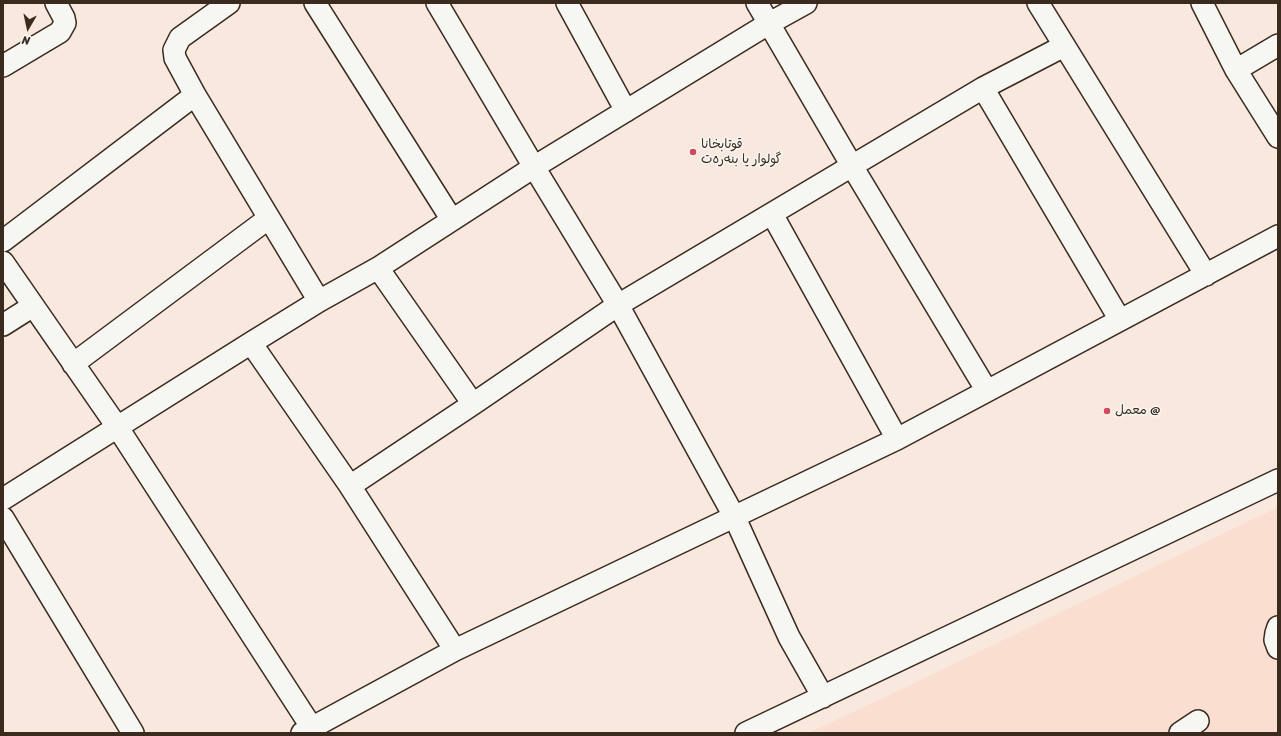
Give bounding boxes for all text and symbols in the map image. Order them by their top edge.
north arrow [8,8,48,48]
text: N [21,30,31,50]
place label: قوتابخانا گولوار یا بنەرەت [701,137,782,168]
marker: قوتابخانا گولوار یا بنەرەت [688,147,698,157]
place label: معمل @ [1115,403,1160,419]
marker: معمل @ [1102,406,1112,416]

